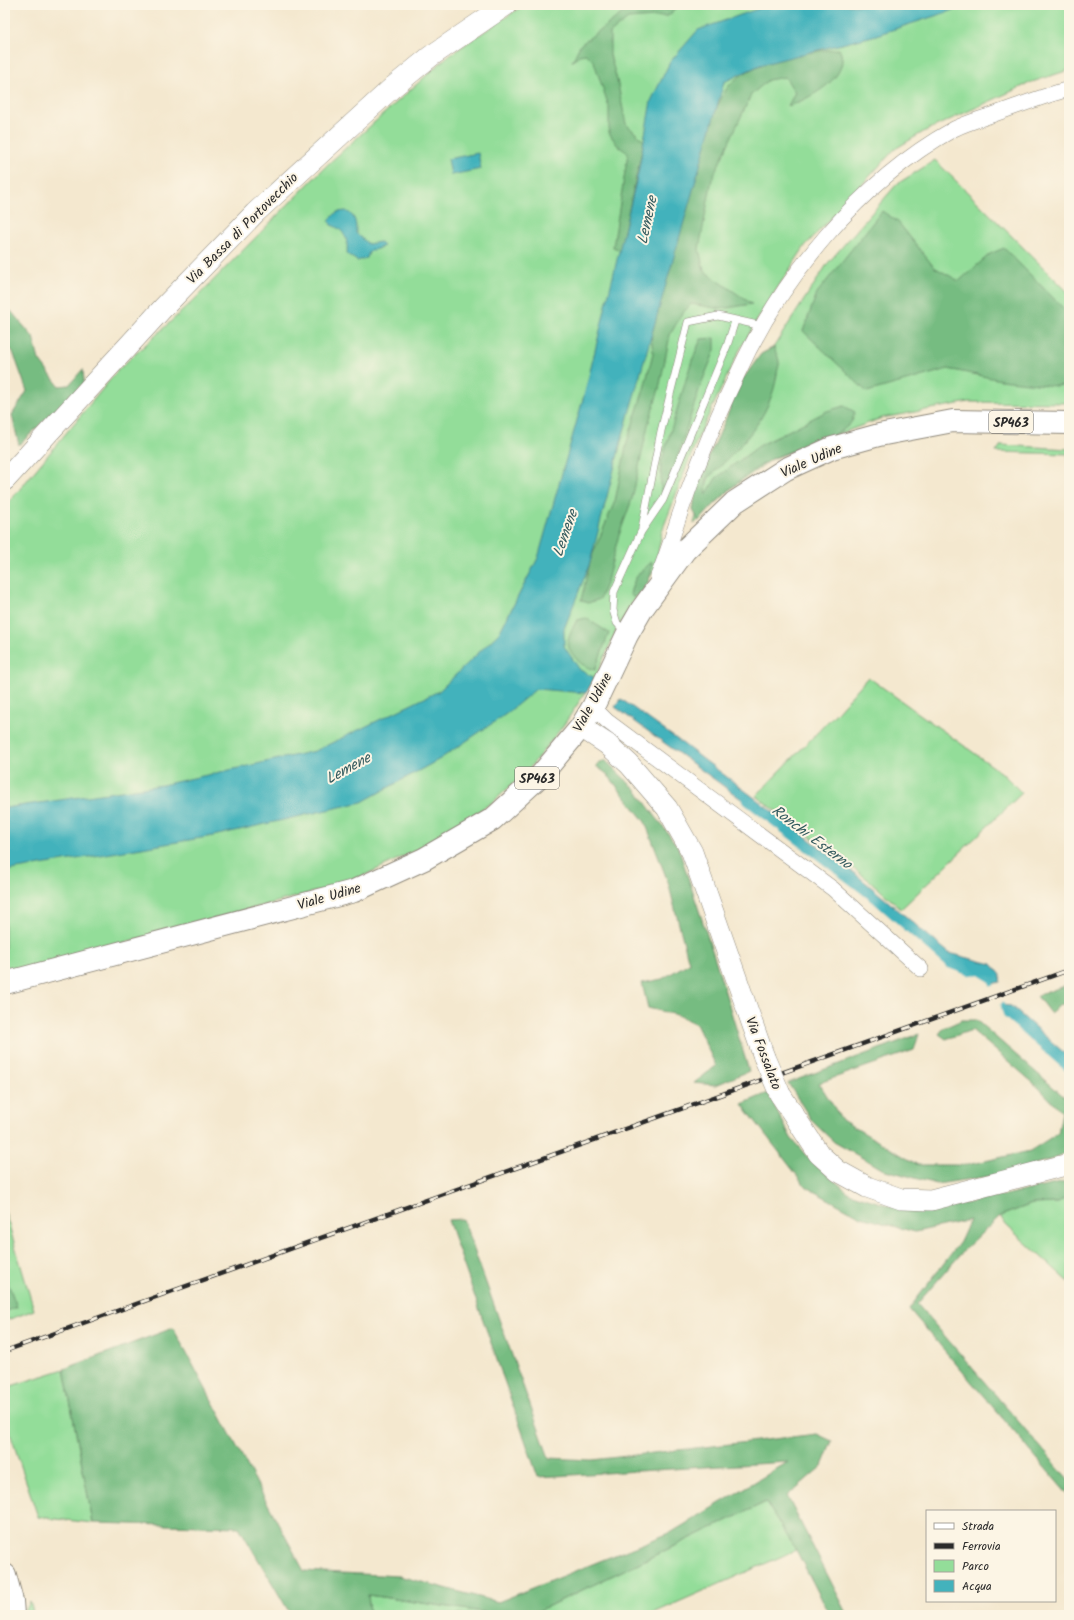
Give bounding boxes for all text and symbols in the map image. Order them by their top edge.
street label: Via Bassa di Portovecchio [182,168,304,290]
water label: Lemene [631,193,665,246]
road number: SP463 [989,411,1033,433]
street label: Viale Udine [777,437,846,484]
water label: Lemene [547,505,586,560]
street label: Viale Udine [567,668,619,736]
water label: Lemene [322,746,377,791]
road number: SP463 [515,767,559,789]
water label: Ronchi Esterno [766,800,858,877]
street label: Viale Udine [295,877,364,917]
street label: Via Fossalato [739,1014,787,1093]
legend [926,1510,1056,1602]
text: Strada [962,1517,995,1536]
text: Ferrovia [962,1537,1001,1556]
text: Parco [962,1557,989,1576]
text: Acqua [962,1577,992,1596]

